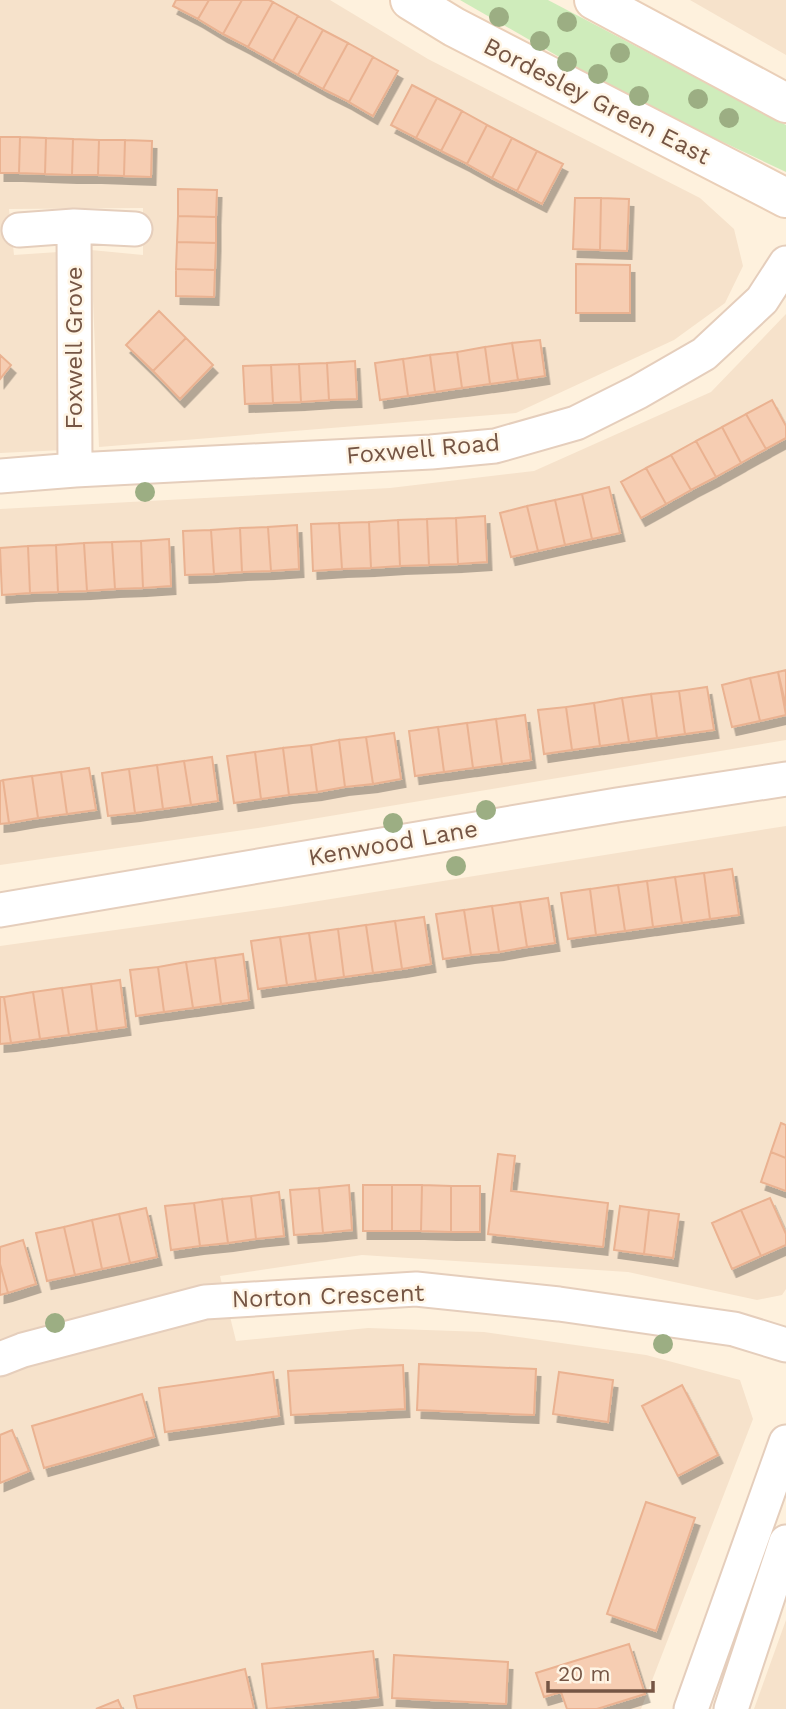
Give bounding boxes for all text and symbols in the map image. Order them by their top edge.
street label: Bordesley Green East [479,32,715,170]
street label: Foxwell Grove [60,266,88,430]
street label: Foxwell Road [345,428,501,470]
street label: Kenwood Lane [306,814,480,872]
street label: Norton Crescent [231,1279,425,1313]
scale bar [548,1650,653,1694]
text: 20 m [558,1661,610,1686]

